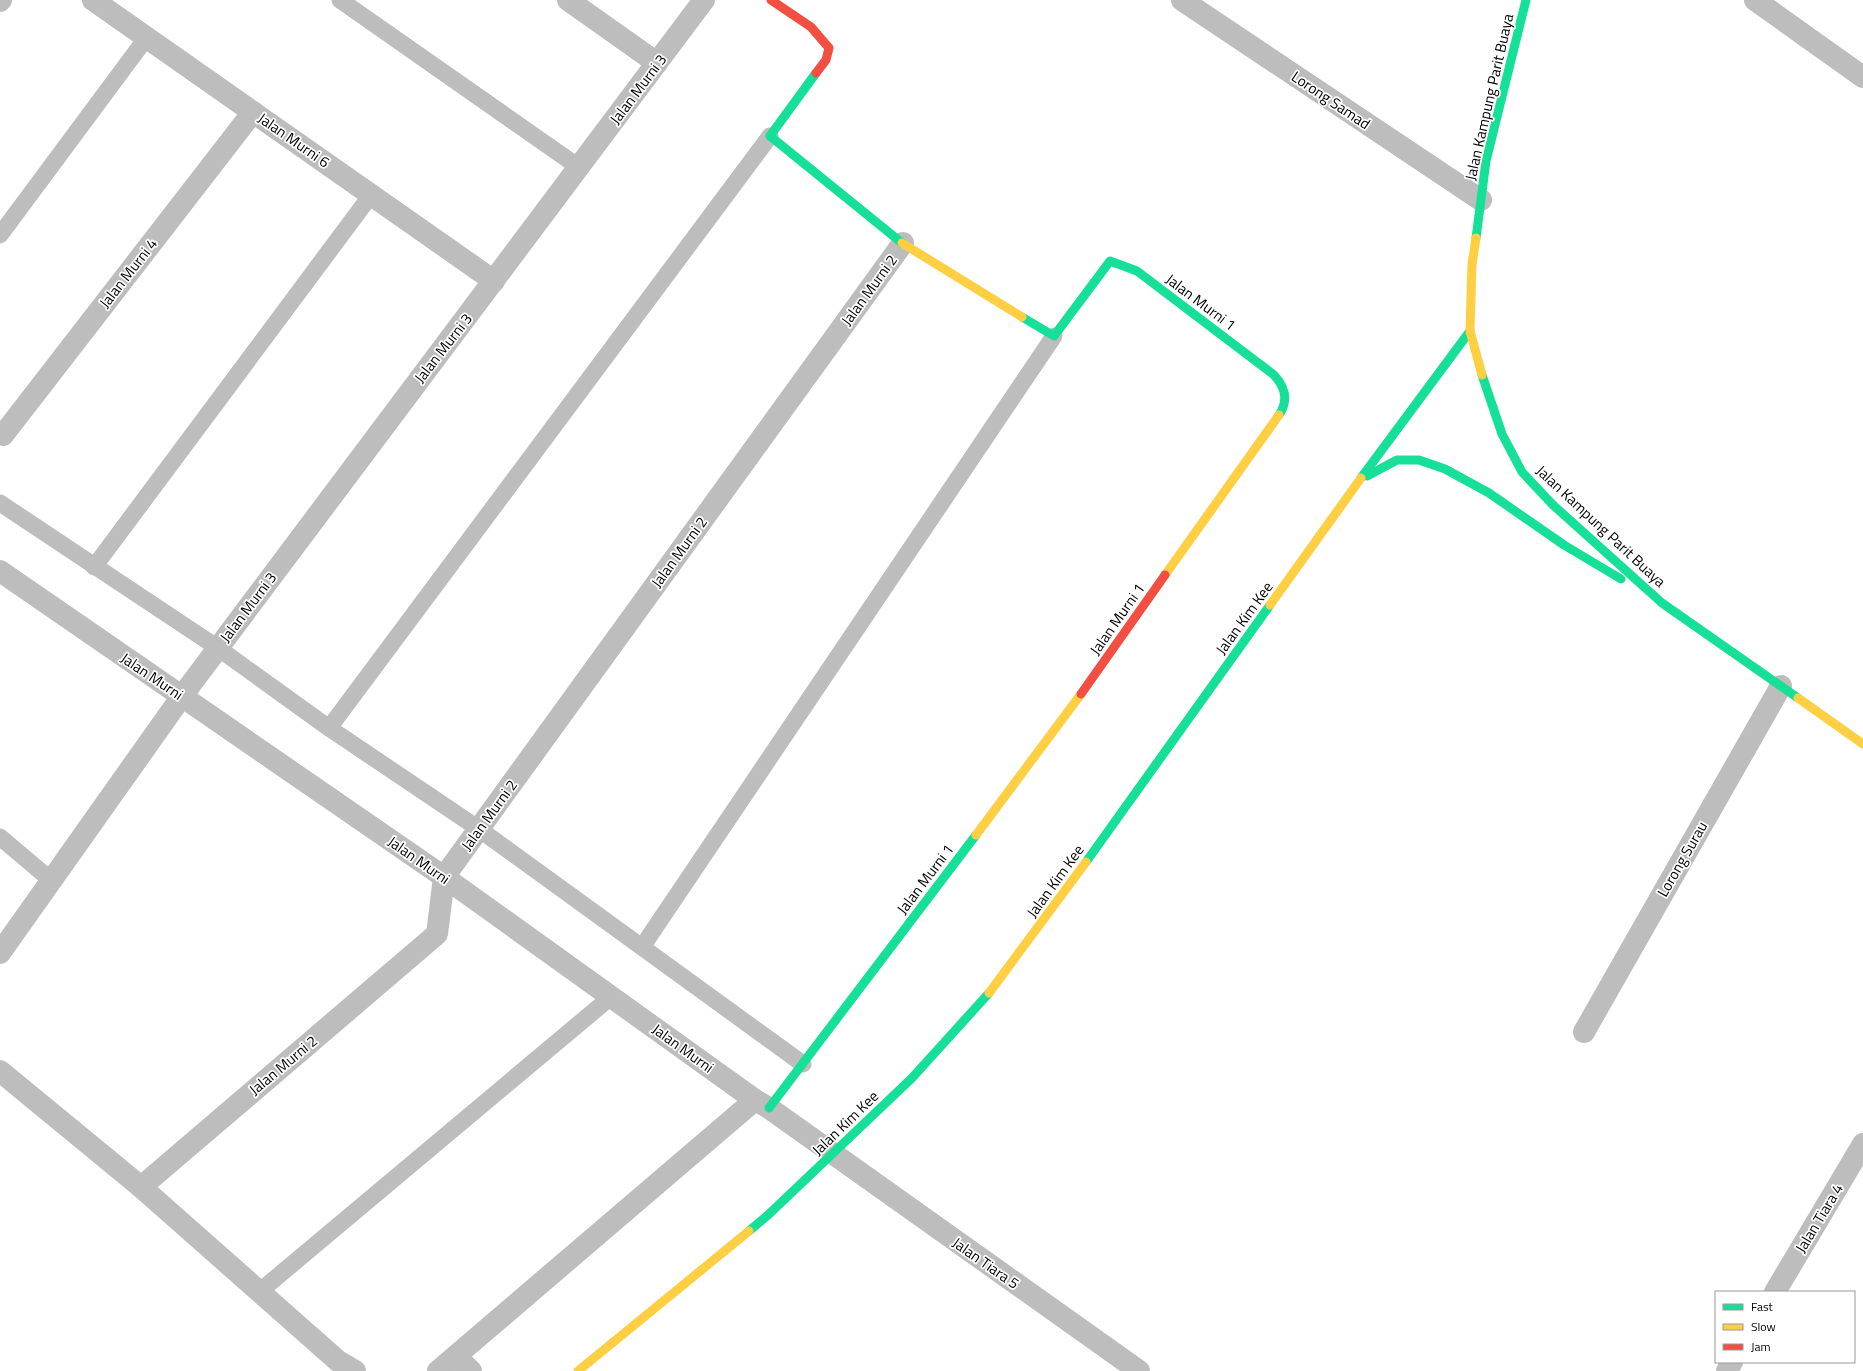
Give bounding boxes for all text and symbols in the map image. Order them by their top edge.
street label: Jalan Kampung Parit Buaya [1459,11,1519,183]
street label: Jalan Murni 3 [604,49,672,129]
street label: Lorong Samad [1287,65,1375,135]
street label: Jalan Murni 6 [253,107,335,173]
street label: Jalan Murni 4 [93,233,163,313]
street label: Jalan Murni 2 [835,250,903,330]
street label: Jalan Murni 1 [1161,268,1241,336]
street label: Jalan Murni 3 [408,308,478,388]
street label: Jalan Kampung Parit Buaya [1531,459,1671,593]
street label: Jalan Murni 2 [645,512,713,592]
street label: Jalan Murni 3 [214,567,282,647]
street label: Jalan Kim Kee [1210,577,1278,659]
street label: Jalan Murni 1 [1084,578,1150,660]
street label: Jalan Murni [116,647,188,705]
street label: Jalan Murni 2 [455,775,523,855]
street label: Lorong Surau [1651,817,1713,901]
street label: Jalan Murni [383,830,455,890]
street label: Jalan Murni 1 [891,839,959,919]
street label: Jalan Kim Kee [1021,840,1089,922]
street label: Jalan Murni [647,1018,719,1078]
street label: Jalan Murni 2 [244,1030,322,1100]
street label: Jalan Kim Kee [806,1085,884,1161]
street label: Jalan Tiara 4 [1789,1179,1849,1257]
street label: Jalan Tiara 5 [948,1231,1024,1295]
legend [1715,1291,1855,1363]
text: Fast [1751,1297,1774,1316]
text: Slow [1751,1317,1776,1336]
text: Jam [1751,1337,1771,1356]

